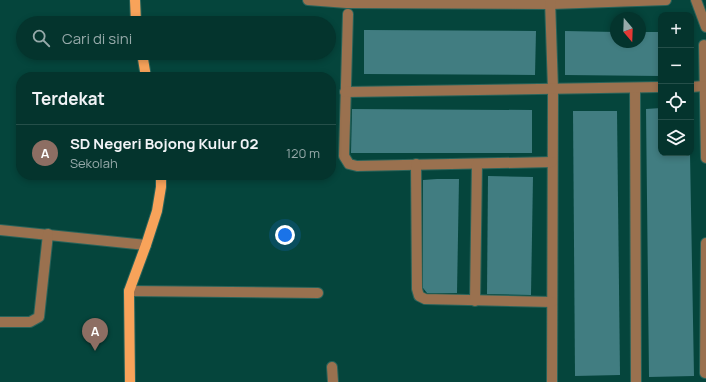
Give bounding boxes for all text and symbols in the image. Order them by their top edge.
north arrow [610,12,646,48]
map controls [658,12,694,156]
button: + [658,12,694,48]
search box [16,16,336,60]
icon: search [30,27,52,49]
text: Cari di sini [62,28,132,49]
button: − [658,48,694,84]
button: locate [658,84,694,120]
text: Terdekat [32,87,105,110]
button: layers [658,120,694,156]
text: SD Negeri Bojong Kulur 02 [70,133,259,154]
text: A [41,144,49,162]
text: 120 m [286,144,320,162]
text: Sekolah [70,154,118,172]
your location [275,225,295,245]
pin: A [82,318,108,351]

